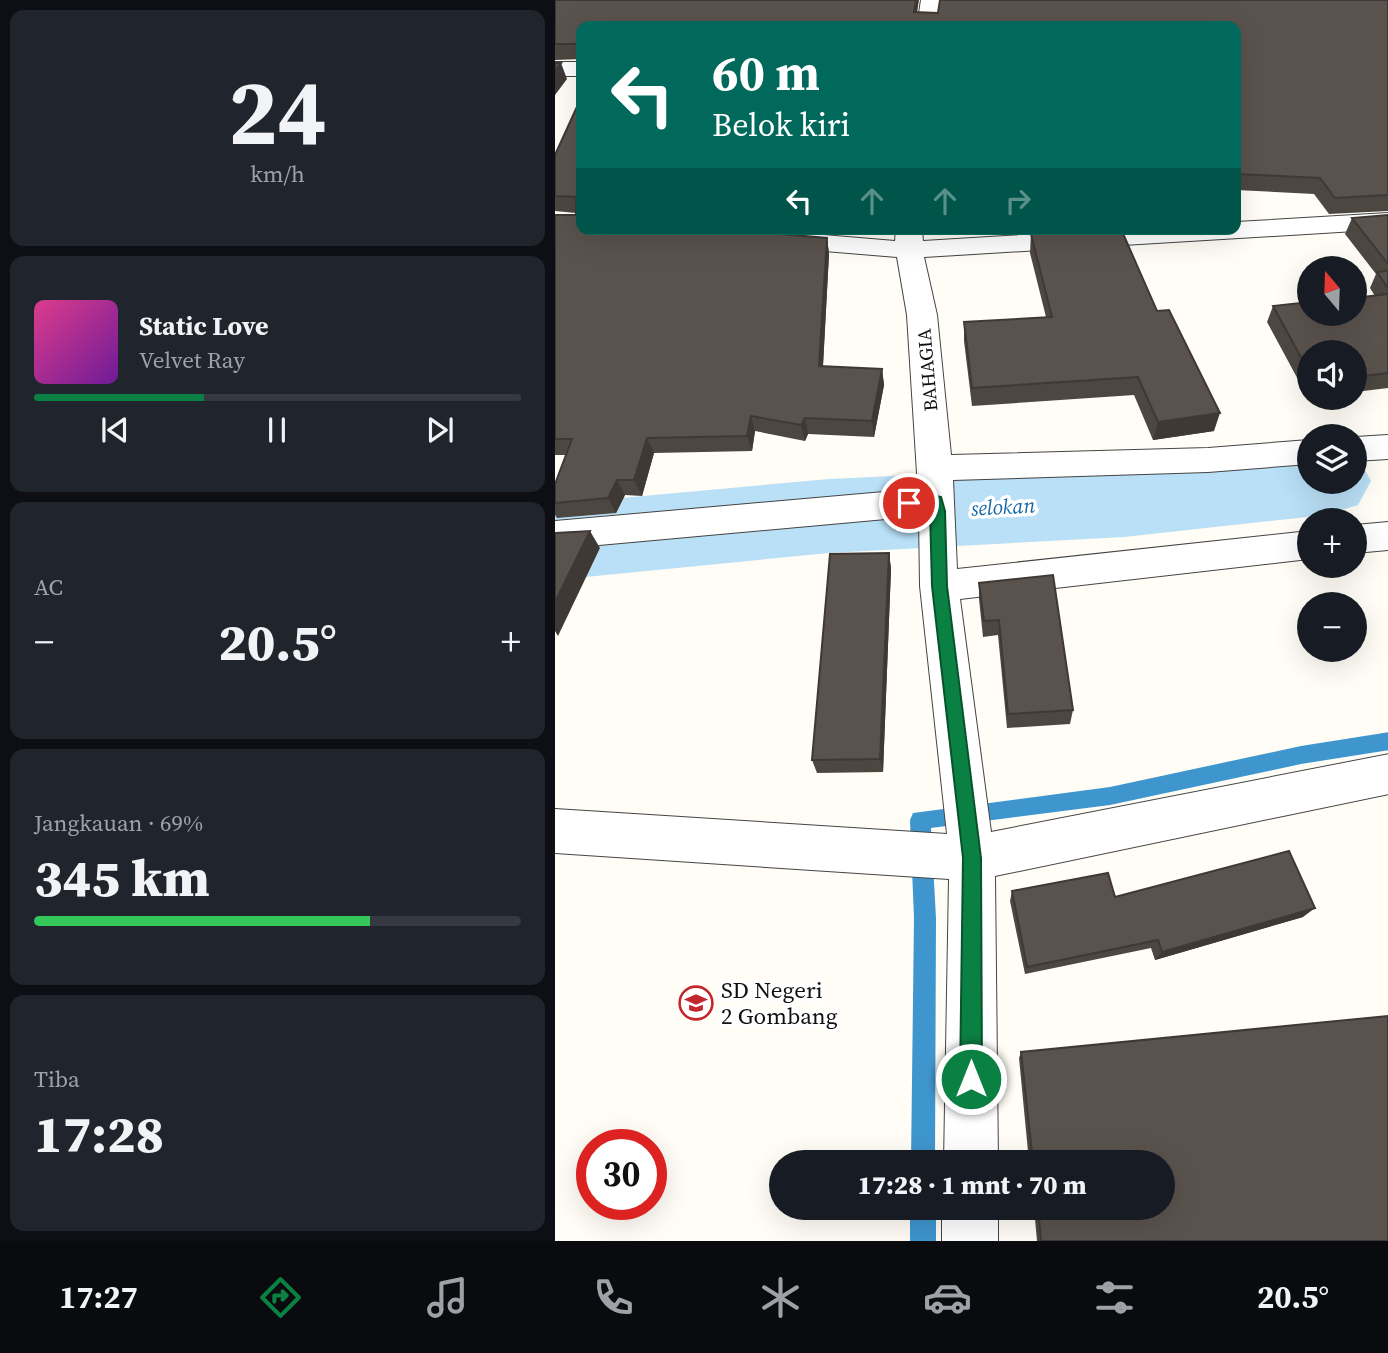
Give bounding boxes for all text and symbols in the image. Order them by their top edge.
text: 60 m [712,39,820,106]
icon: left [597,49,688,140]
text: 24 [228,50,327,174]
text: Belok kiri [712,103,850,147]
text: km/h [250,158,305,190]
icon: left [780,182,818,220]
icon: ahead [853,182,891,220]
icon: ahead [926,182,964,220]
icon: right [999,182,1037,220]
north arrow [1297,256,1367,326]
map controls [1297,256,1367,662]
text: Static Love [139,308,268,344]
street label: BAHAGIA [910,327,944,413]
button: sound [1297,340,1367,410]
text: Velvet Ray [139,344,245,376]
icon: previous [96,411,134,449]
icon: pause [258,411,296,449]
icon: next [421,411,459,449]
button: layers [1297,424,1367,494]
pin [879,473,939,533]
icon: arrive [890,484,928,522]
water label: selokan [970,490,1036,523]
button: + [1297,508,1367,578]
text: AC [34,571,63,603]
button: − [1297,592,1367,662]
text: 20.5° [218,606,337,677]
text: − [34,616,54,668]
text: + [501,616,521,668]
text: Jangkauan · 69% [34,807,203,839]
text: 345 km [34,842,210,913]
place label: SD Negeri 2 Gombang [721,974,838,1032]
school or university icon: SD Negeri 2 Gombang [677,984,715,1022]
position arrow [934,1042,1008,1116]
text: Tiba [34,1063,80,1095]
text: 17:28 [34,1098,164,1169]
speed limit sign: 30 [576,1129,667,1220]
text: 17:28 · 1 mnt · 70 m [857,1167,1087,1203]
icon: directions [256,1273,305,1322]
icon: music [423,1273,472,1322]
icon: phone [589,1273,638,1322]
icon: climate [756,1273,805,1322]
icon: car [923,1273,972,1322]
icon: filters [1090,1273,1139,1322]
text: 17:27 [59,1275,138,1319]
text: 20.5° [1257,1275,1329,1319]

